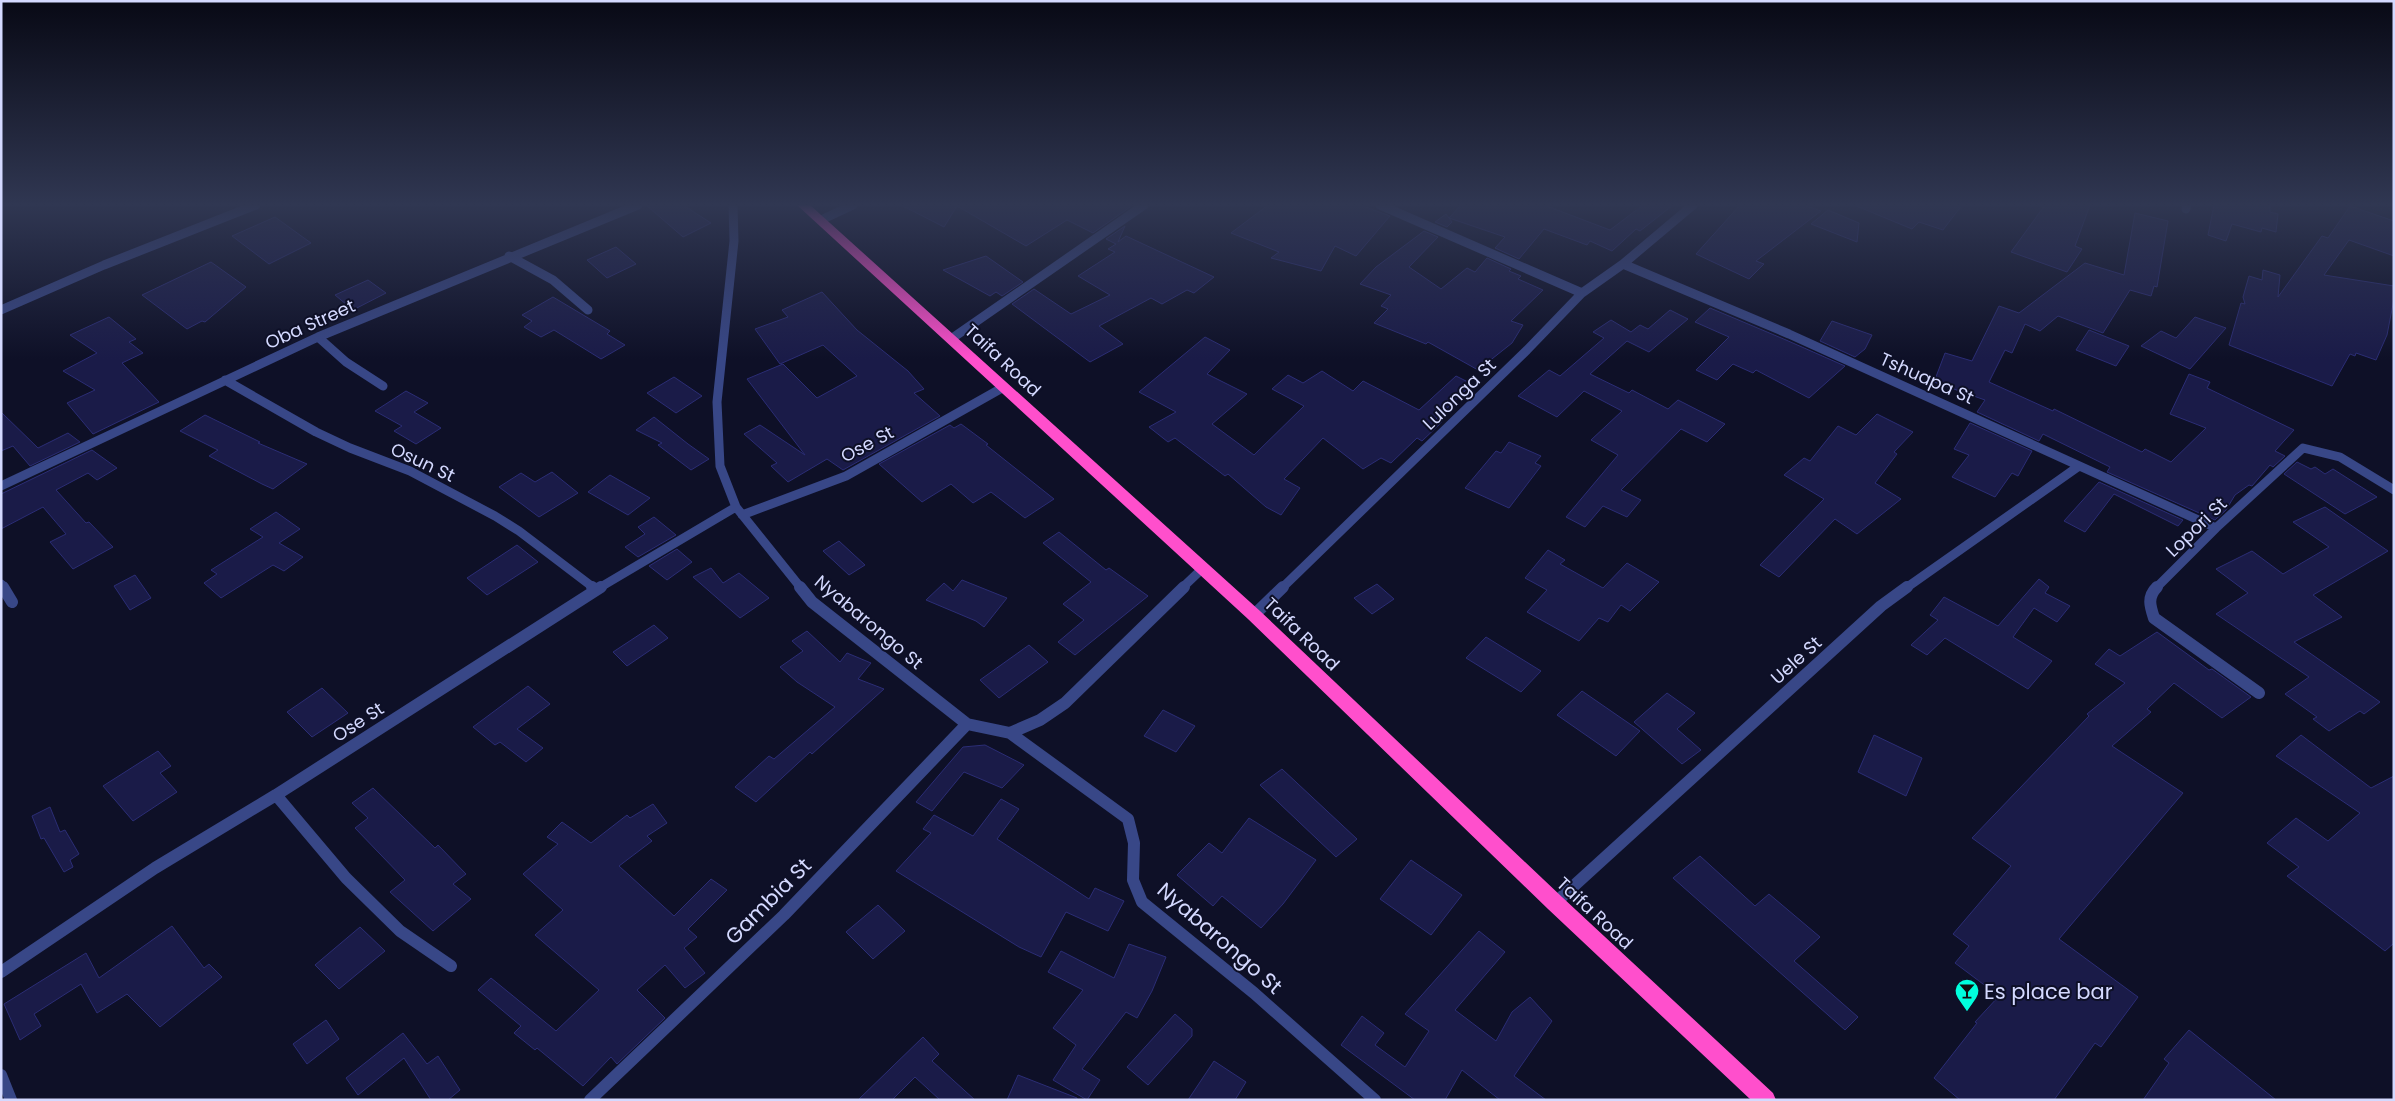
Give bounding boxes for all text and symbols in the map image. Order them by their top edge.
street label: Oba Street [261,293,359,355]
street label: Taifa Road [959,318,1047,402]
street label: Tshuapa St [1876,346,1978,410]
street label: Lulonga St [1417,353,1501,435]
street label: Ose St [836,420,898,468]
street label: Osun St [387,436,459,488]
street label: Lopori St [2160,492,2232,562]
street label: Nyabarongo St [809,569,929,675]
street label: Taifa Road [1259,592,1345,676]
street label: Uele St [1765,630,1827,690]
street label: Ose St [327,696,389,748]
street label: Gambia St [718,851,818,951]
street label: Taifa Road [1551,871,1639,955]
street label: Nyabarongo St [1151,876,1289,1000]
place label: Es place bar [1984,977,2113,1006]
bar icon: Es place bar [1954,978,1980,1012]

